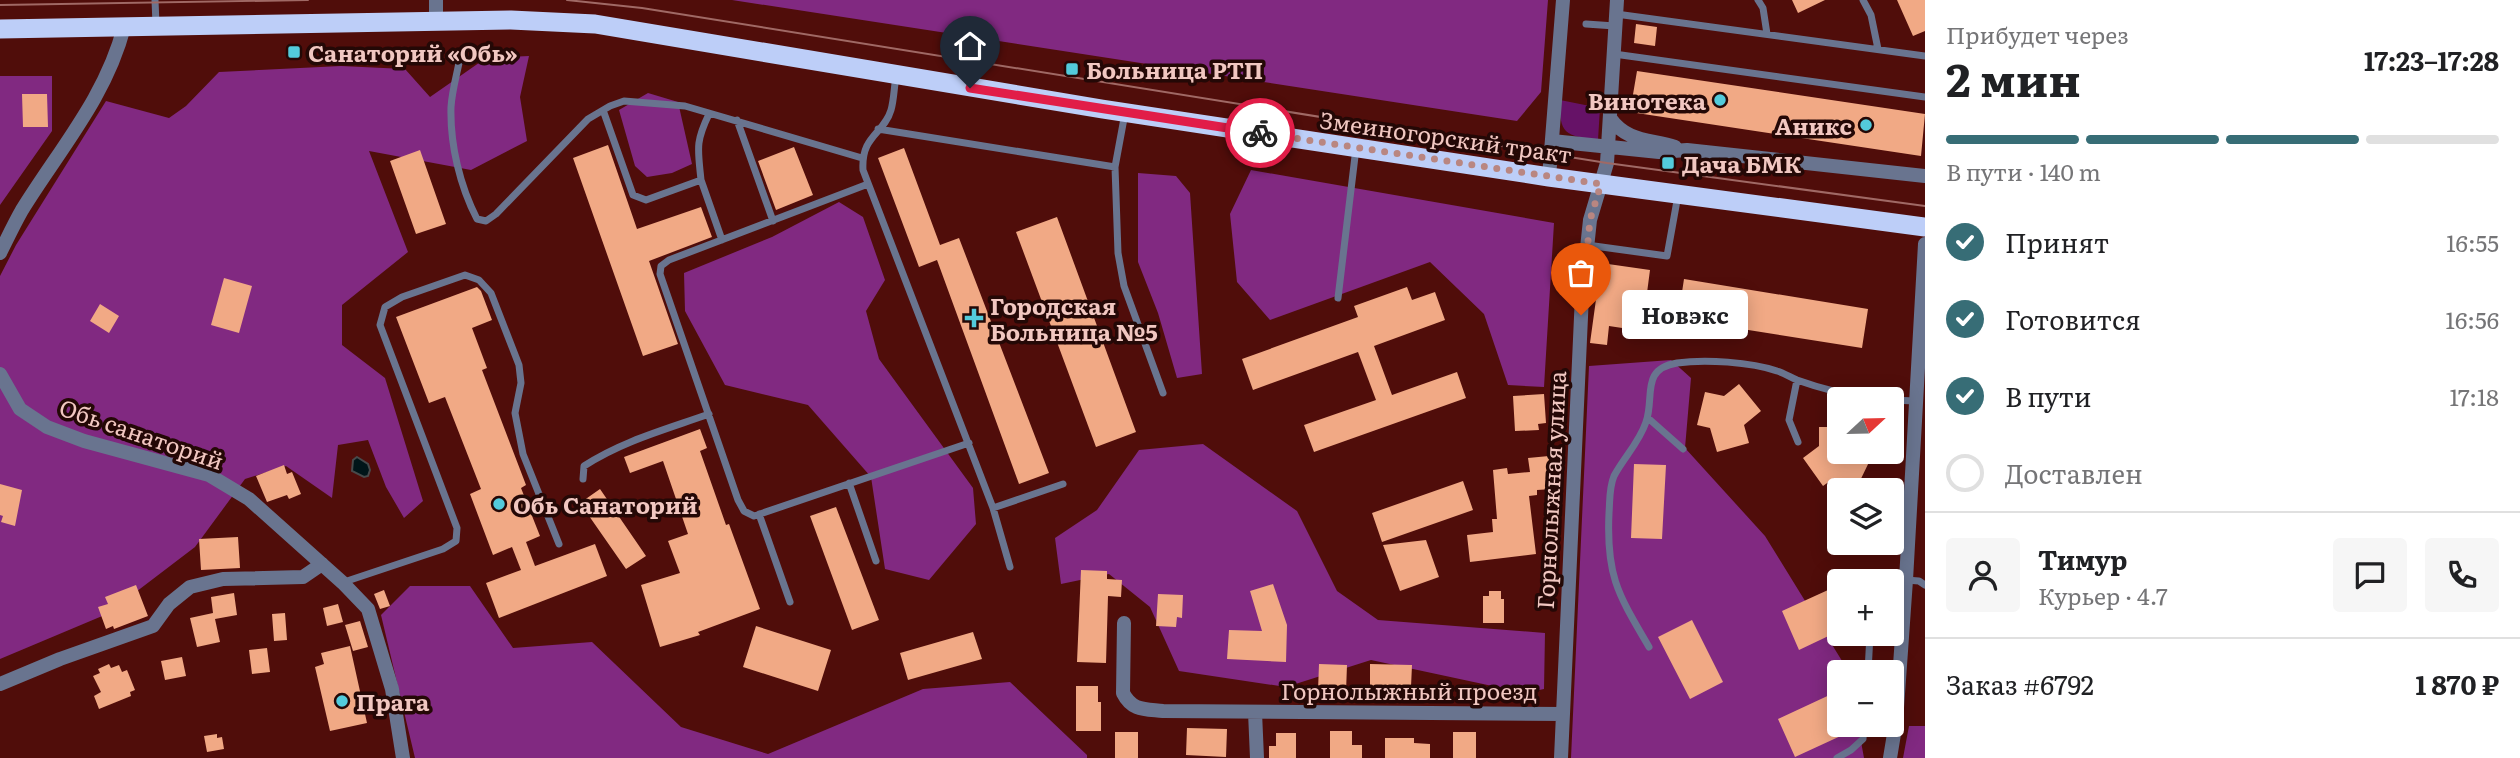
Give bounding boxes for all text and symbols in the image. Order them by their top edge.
pin [940,16,1000,88]
text: Прибудет через [1946,17,2129,51]
icon: home [951,27,989,65]
place label: Санаторий «Обь» [308,35,518,69]
text: 17:23–17:28 [2364,40,2499,79]
text: 2 мин [1946,43,2081,111]
marker: Санаторий «Обь» [286,44,302,60]
place label: Больница РТП [1086,52,1263,86]
marker: Больница РТП [1064,61,1080,77]
place label: Винотека [1588,83,1707,117]
marker: Винотека [1712,92,1728,108]
courier [1225,98,1295,168]
street label: Змеиногорский тракт [1318,101,1574,171]
place label: Аникс [1775,108,1852,142]
icon: bike [1241,114,1279,152]
marker: Аникс [1858,117,1874,133]
place label: Дача БМК [1682,146,1802,180]
text: В пути · 140 m [1946,154,2101,188]
marker: Дача БМК [1660,155,1676,171]
text: Принят [2005,222,2109,261]
icon: check [1946,223,1984,261]
text: 16:55 [2446,225,2499,259]
pin [1551,243,1611,315]
icon: bag [1562,254,1600,292]
place label: Городская Больница №5 [990,288,1158,348]
callout: Новэкс [1623,290,1749,340]
text: Новэкс [1641,297,1729,331]
text: Готовится [2005,299,2141,338]
icon: check [1946,300,1984,338]
text: 16:56 [2446,302,2499,336]
marker: Городская Больница №5 [964,308,984,328]
street label: Горнолыжная улица [1527,369,1573,610]
text: В пути [2005,376,2092,415]
icon: check [1946,377,1984,415]
text: 17:18 [2449,379,2499,413]
north arrow [1827,387,1904,464]
map controls [1827,387,1904,737]
street label: Обь санаторий [55,389,229,477]
text: Доставлен [2005,453,2143,492]
button: layers [1827,478,1904,555]
place label: Обь Санаторий [513,487,698,521]
marker: Обь Санаторий [491,496,507,512]
button: person [1946,538,2020,612]
button: chat [2333,538,2407,612]
button: phone [2425,538,2499,612]
text: Тимур [2038,539,2127,578]
button: + [1827,569,1904,646]
text: Курьер · 4.7 [2038,578,2168,612]
button: − [1827,660,1904,737]
text: Заказ #6792 [1946,664,2094,703]
text: 1 870 ₽ [2415,664,2499,703]
street label: Горнолыжный проезд [1281,673,1537,707]
place label: Прага [356,684,430,718]
marker: Прага [334,693,350,709]

